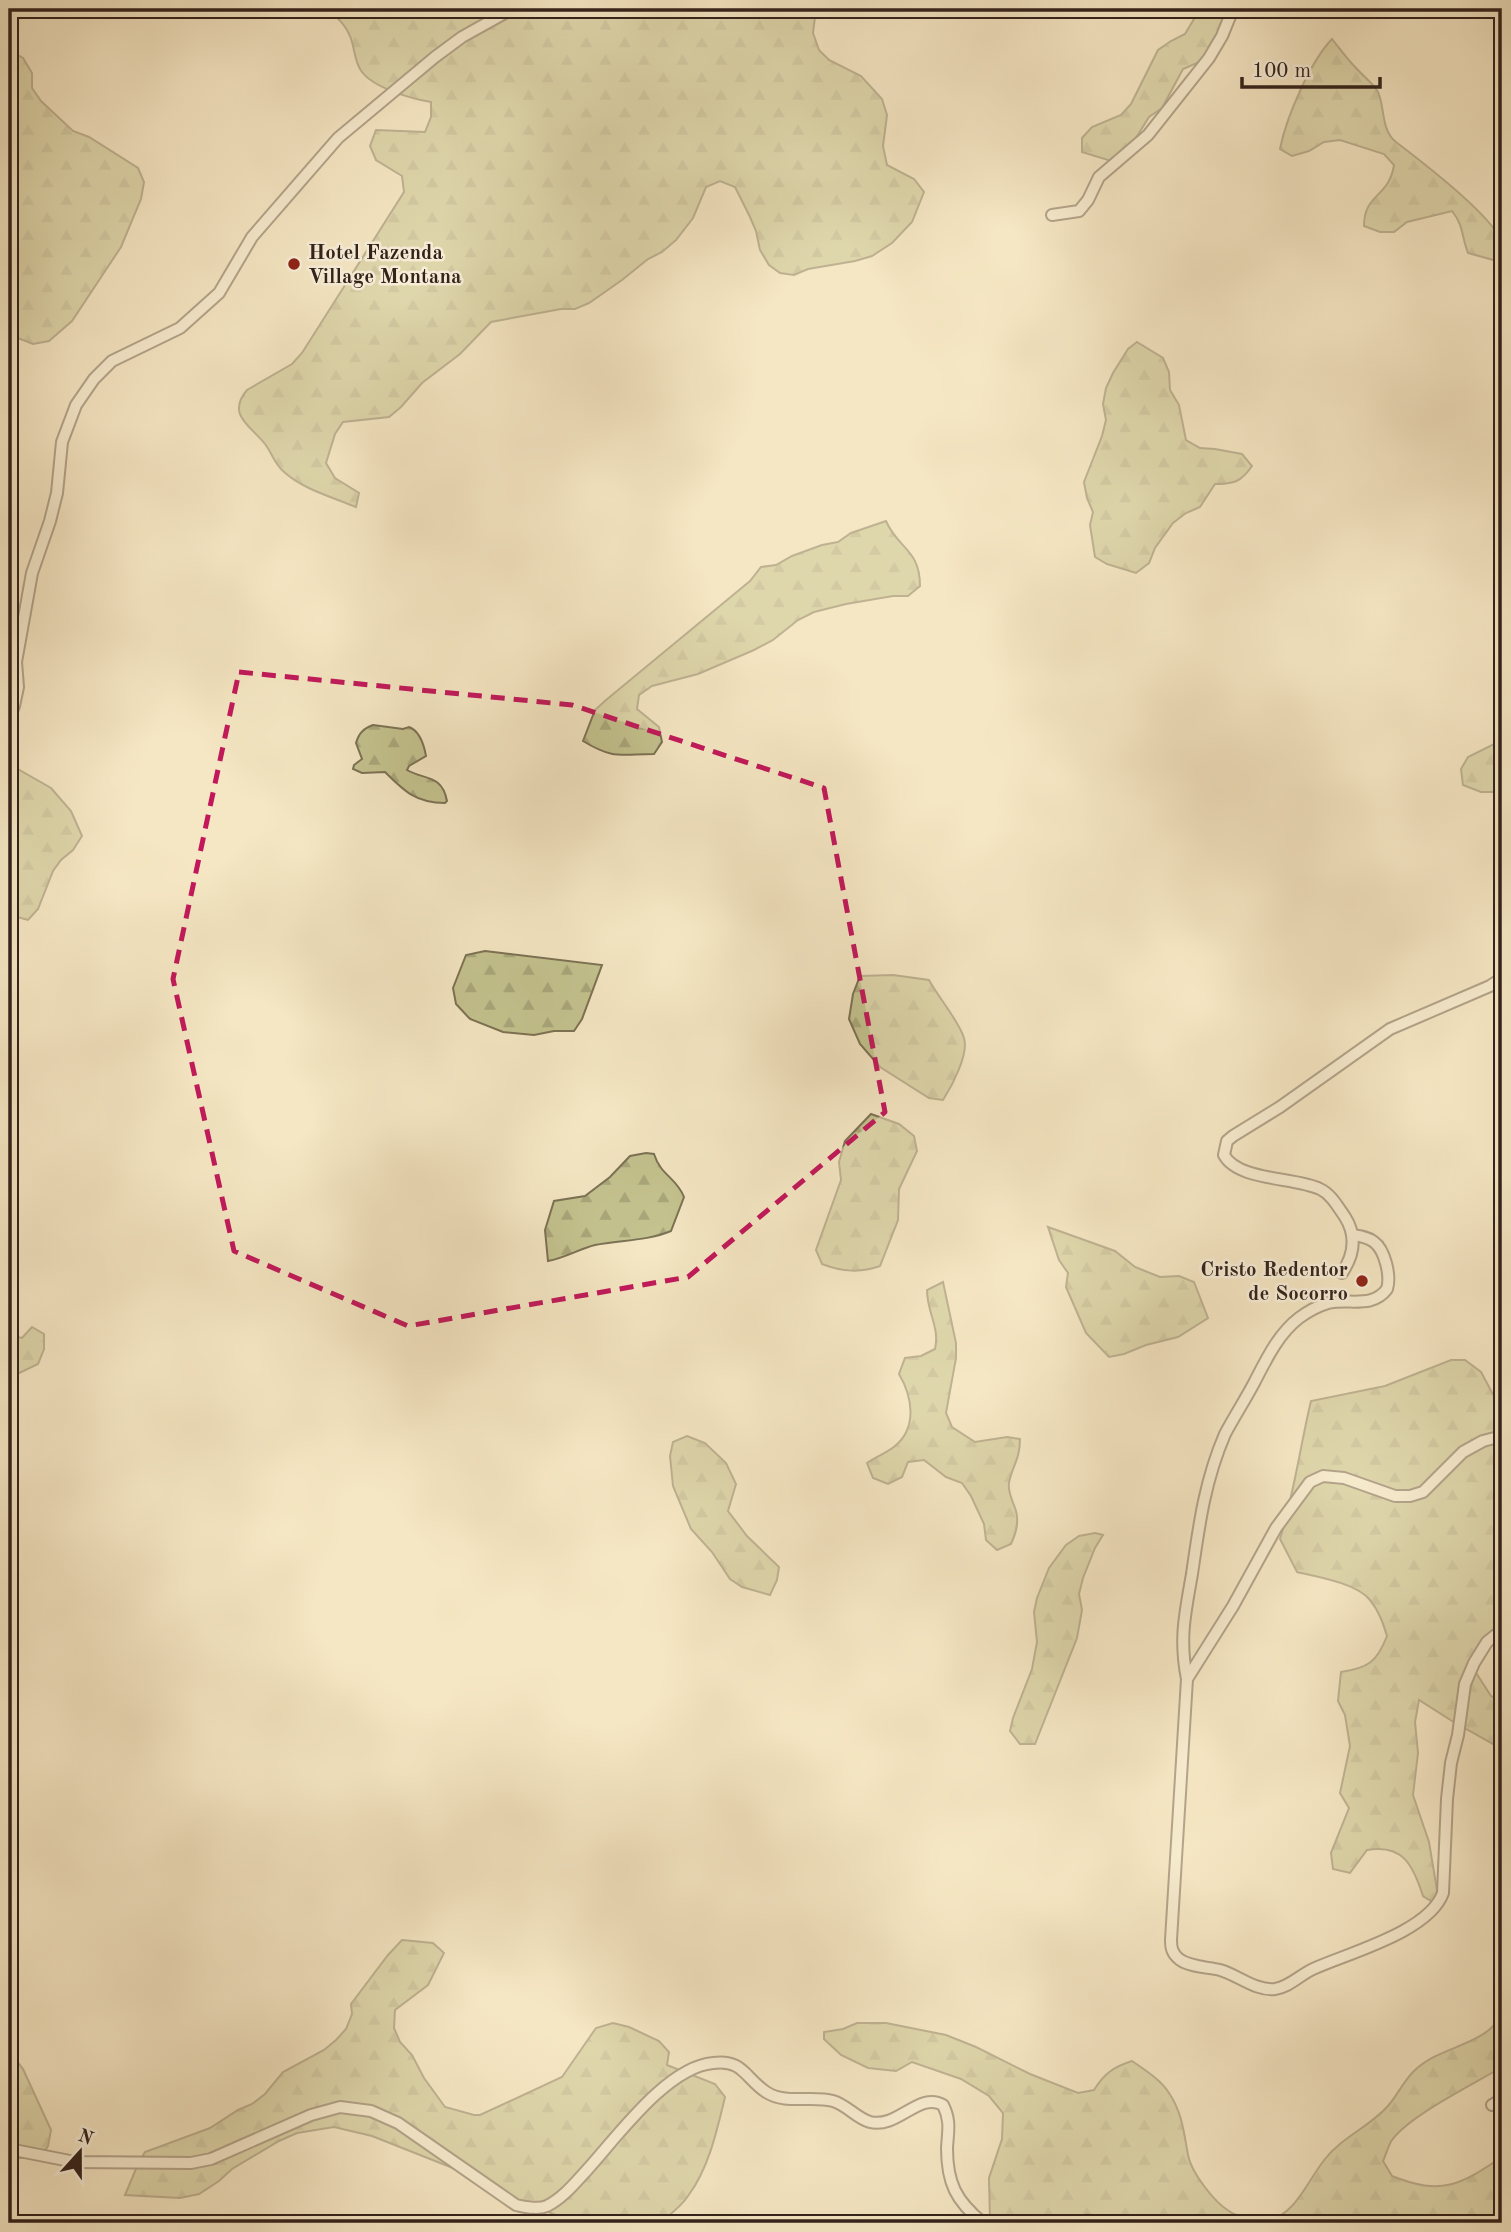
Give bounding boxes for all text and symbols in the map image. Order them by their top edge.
scale bar [1242,46,1380,90]
text: 100 m [1252,61,1311,82]
place label: Hotel Fazenda Village Montana [308,243,462,288]
marker: Hotel Fazenda Village Montana [286,256,302,272]
place label: Cristo Redentor de Socorro [1200,1260,1348,1305]
marker: Cristo Redentor de Socorro [1354,1273,1370,1289]
north arrow [46,2116,116,2186]
text: N [75,2127,96,2150]

